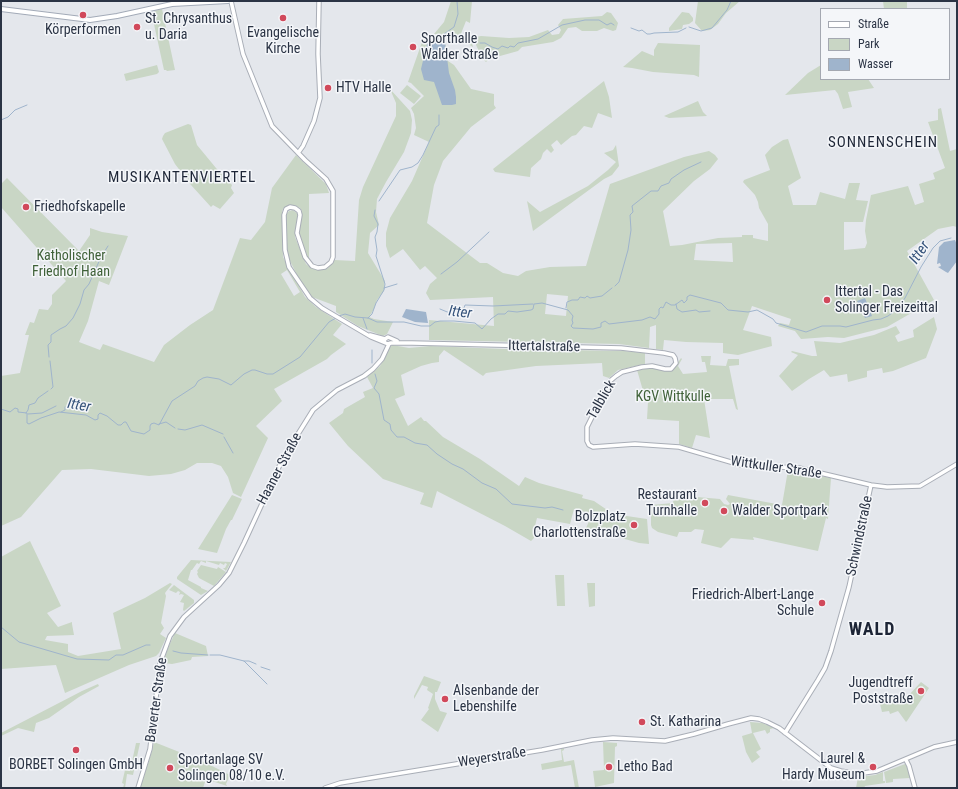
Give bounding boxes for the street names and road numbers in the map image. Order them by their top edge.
street label: Ittertalstraße [508,338,580,356]
street label: Talblick [584,377,620,423]
street label: Haaner Straße [254,430,306,508]
street label: Wittkuller Straße [729,453,823,483]
street label: Schwindstraße [843,494,877,578]
street label: Baverter Straße [143,657,171,743]
street label: Weyerstraße [457,744,527,772]

